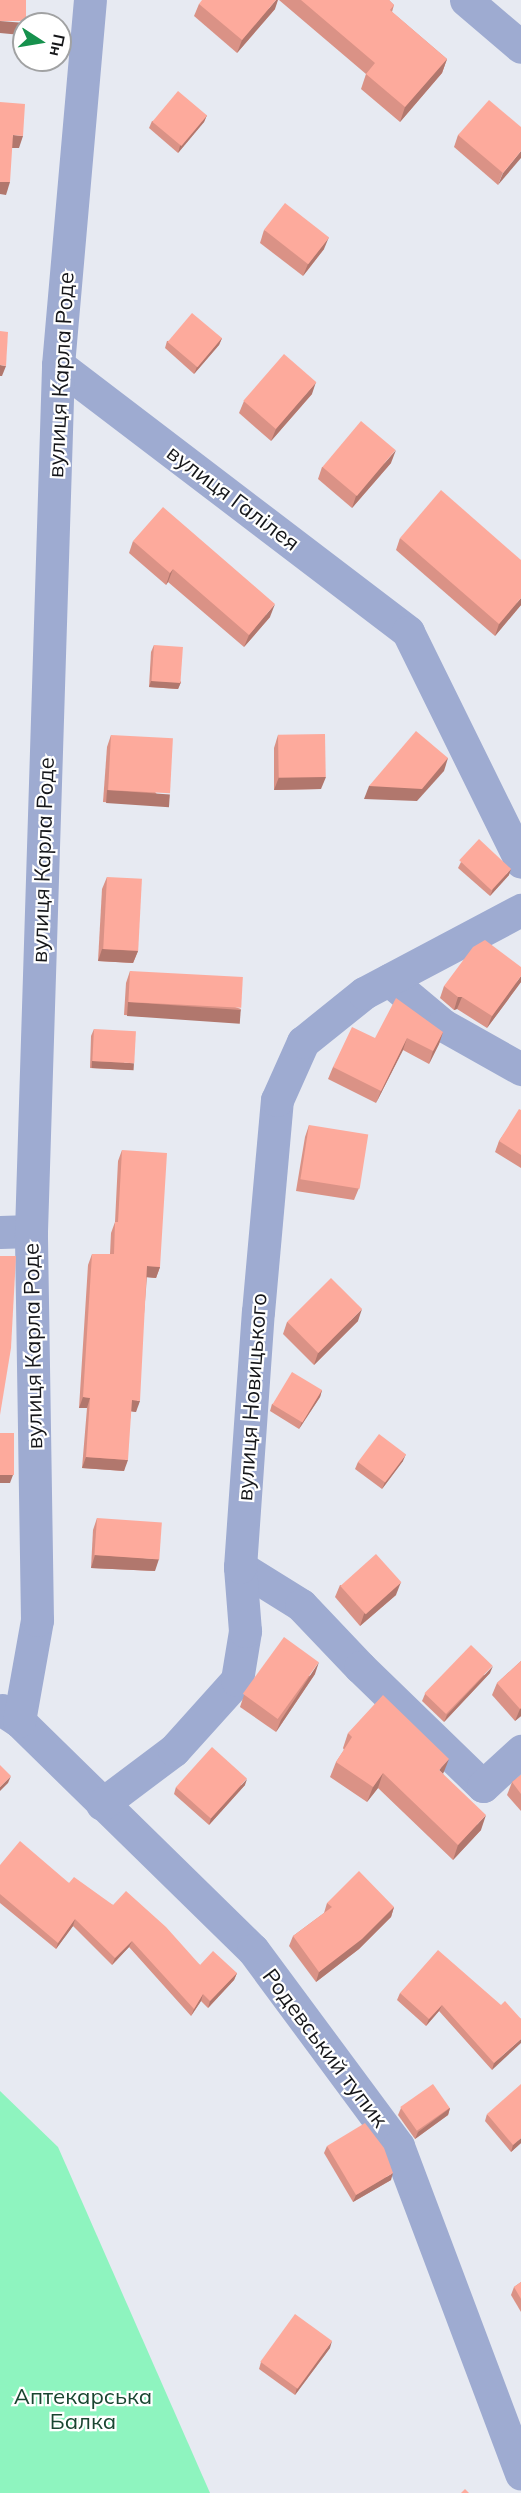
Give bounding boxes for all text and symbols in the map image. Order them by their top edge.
north arrow [12,12,72,72]
text: Пн [46,32,70,58]
street label: вулиця Карла Роде [42,271,80,479]
street label: вулиця Галілея [162,440,304,556]
street label: вулиця Карла Роде [26,756,60,964]
street label: вулиця Карла Роде [18,1243,48,1449]
street label: вулиця Новицького [232,1292,272,1502]
street label: Родевський тупик [257,1964,393,2132]
park label: Аптекарська Балка [14,2383,152,2434]

